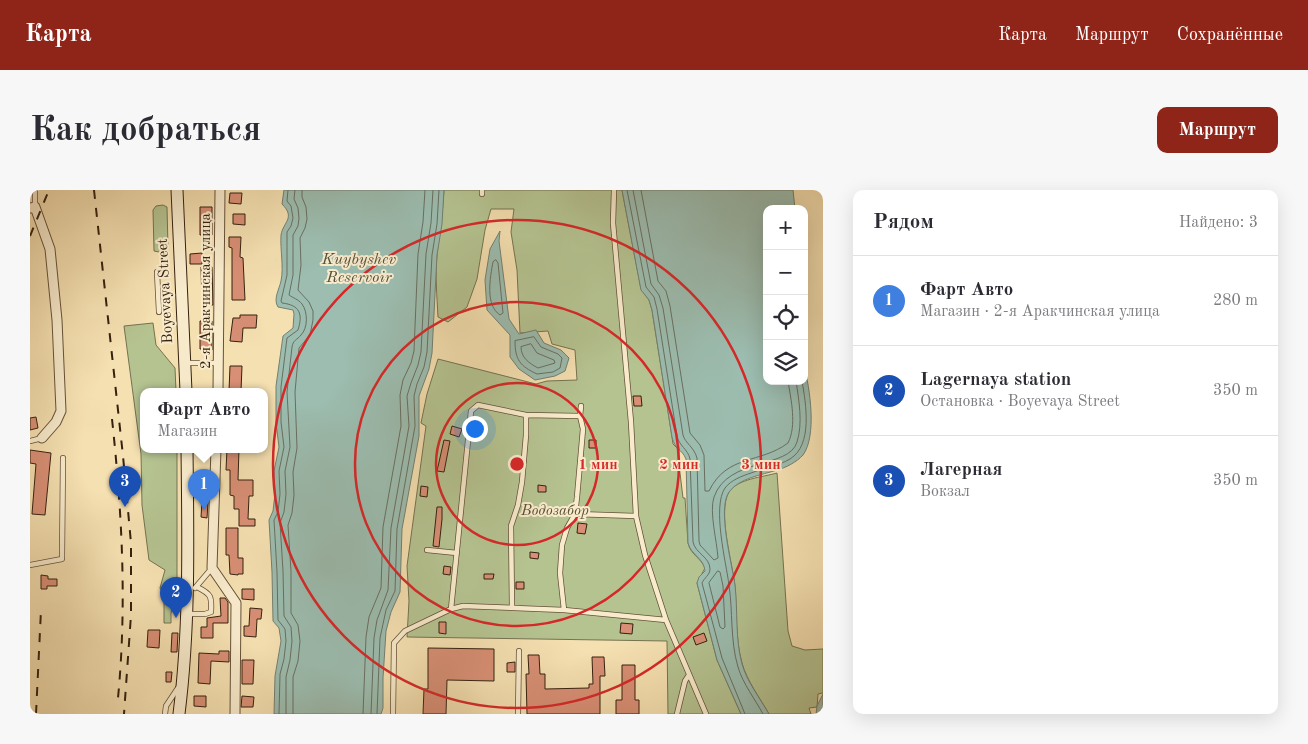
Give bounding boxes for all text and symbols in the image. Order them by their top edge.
text: Карта [25,23,92,47]
text: Карта [998,26,1047,44]
text: Маршрут [1075,26,1149,44]
text: Сохранённые [1177,26,1283,44]
button: Маршрут [1157,107,1278,153]
text: Как добраться [30,113,261,148]
map controls [763,205,808,385]
button: + [763,205,808,250]
street label: 2-я Аракчинская улица [199,212,214,369]
text: Рядом [873,212,934,233]
text: Найдено: 3 [1179,215,1258,231]
street label: Boyevaya Street [156,238,176,344]
button: − [763,250,808,295]
water label: Kuybyshev Reservoir [321,252,397,286]
text: Фарт Авто [920,281,1013,300]
text: 1 [884,293,894,309]
text: 280 m [1213,293,1258,309]
button: locate [763,295,808,340]
text: Магазин · 2-я Аракчинская улица [920,304,1160,320]
button: layers [763,340,808,385]
text: Lagernaya station [920,371,1071,390]
text: 2 [884,383,894,399]
text: 350 m [1213,383,1258,399]
popup [140,388,268,453]
text: Остановка · Boyevaya Street [920,394,1120,410]
text: Фарт Авто [157,401,251,420]
your location [462,416,488,442]
text: Магазин [157,424,217,440]
centre of rings [508,455,526,473]
text: 1 мин [578,458,618,473]
text: 2 мин [659,458,699,473]
text: 3 мин [741,458,781,473]
text: Лагерная [920,461,1002,480]
pin: 3 [109,466,141,507]
pin: 1 [188,469,220,510]
text: 3 [884,473,894,489]
text: 350 m [1213,473,1258,489]
text: Вокзал [920,484,970,500]
park label: Водозабор [520,503,589,519]
pin: 2 [160,577,192,618]

